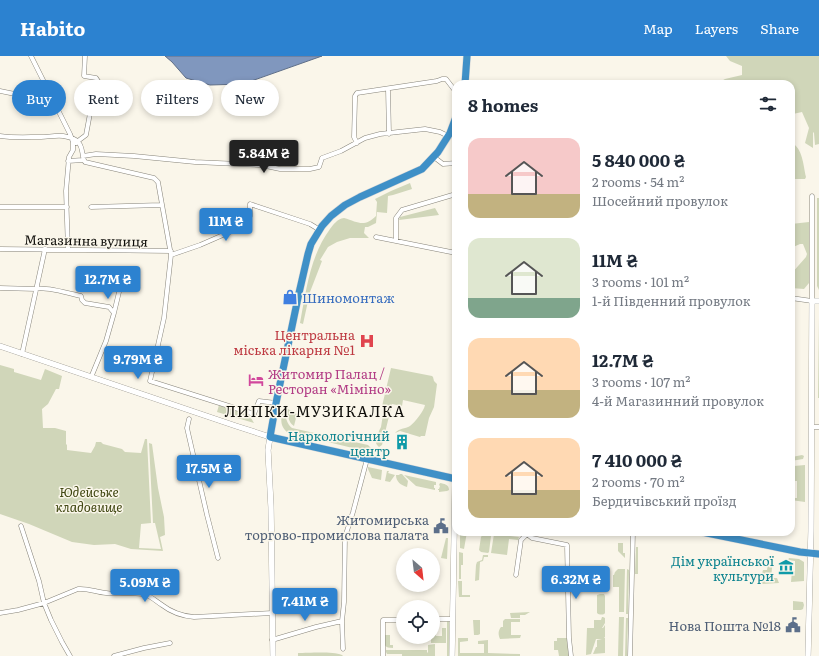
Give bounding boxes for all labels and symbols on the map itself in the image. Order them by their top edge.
pin: 5.84M ₴ [227,140,301,174]
pin: 11M ₴ [198,208,254,242]
street label: Магазинна вулиця [24,229,148,251]
pin: 12.7M ₴ [71,266,145,300]
shop icon: Шиномонтаж [281,288,299,306]
place label: Шиномонтаж [302,288,394,307]
place label: Центральна міська лікарня №1 [234,325,355,359]
hospital icon: Центральна міська лікарня №1 [358,332,376,350]
pin: 9.79M ₴ [101,346,175,380]
place label: Житомир Палац / Ресторан «Міміно» [268,364,391,398]
hotel icon: Житомир Палац / Ресторан «Міміно» [247,371,265,389]
district label: ЛИПКИ-МУЗИКАЛКА [224,399,406,422]
place label: Наркологічний центр [288,426,390,460]
building icon: Наркологічний центр [393,433,411,451]
pin: 17.5M ₴ [172,455,246,489]
park label: Юдейське кладовище [55,482,123,516]
place label: Житомирська торгово-промислова палата [245,510,429,544]
public building icon: Житомирська торгово-промислова палата [432,517,450,535]
north arrow [396,548,440,592]
place label: Дім української культури [671,551,775,585]
museum icon: Дім української культури [777,558,795,576]
pin: 6.32M ₴ [539,566,613,600]
pin: 5.09M ₴ [108,569,182,603]
pin: 7.41M ₴ [268,588,342,622]
place label: Нова Пошта №18 [668,616,781,635]
public building icon: Нова Пошта №18 [784,616,802,634]

